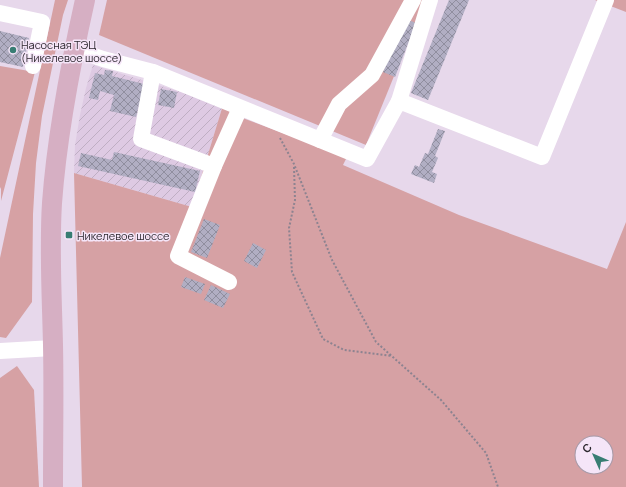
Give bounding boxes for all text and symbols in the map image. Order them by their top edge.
place label: Насосная ТЭЦ (Никелевое шоссе) [21,37,122,65]
marker: Насосная ТЭЦ (Никелевое шоссе) [8,45,18,55]
place label: Никелевое шоссе [77,228,170,243]
marker: Никелевое шоссе [64,230,74,240]
north arrow [574,435,614,475]
text: С [578,439,595,456]

